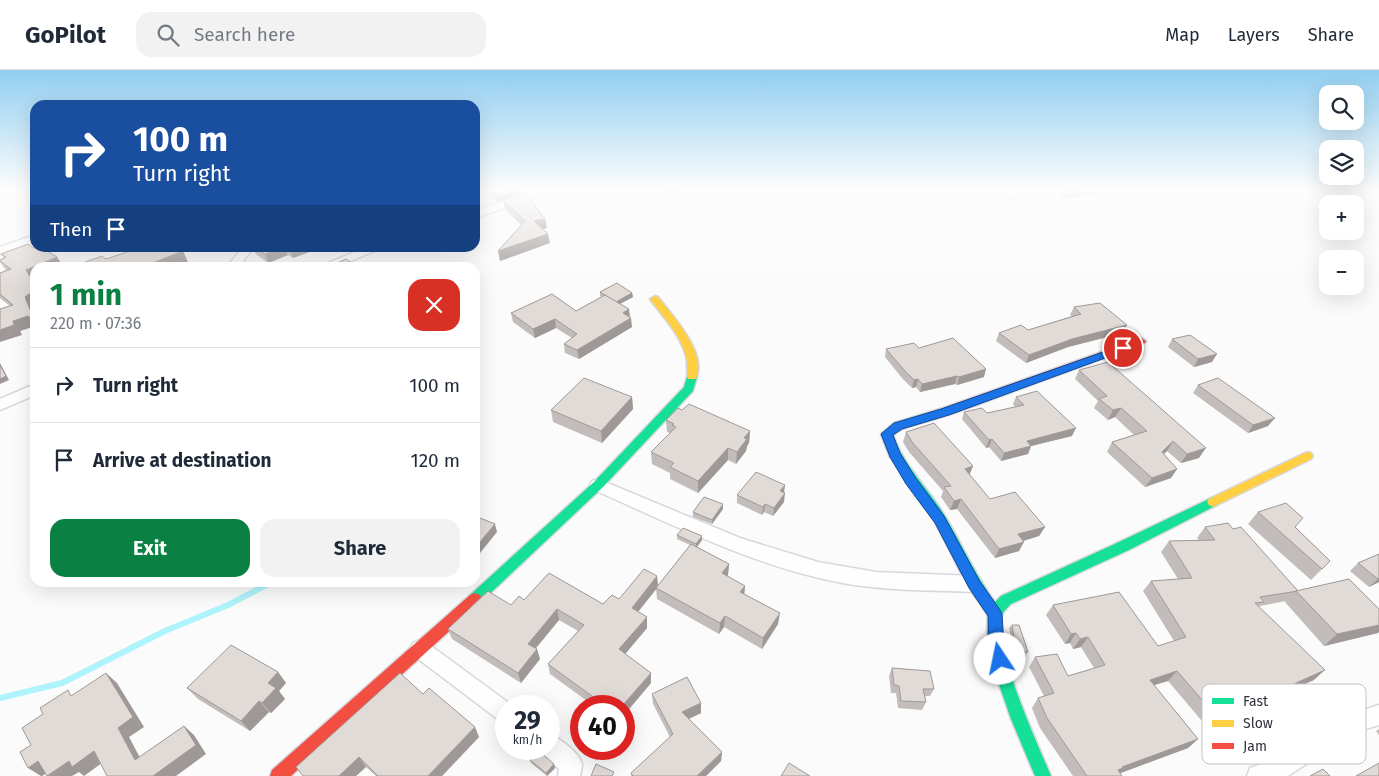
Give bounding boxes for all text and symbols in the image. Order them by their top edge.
search box [136,12,486,57]
text: GoPilot [25,21,106,49]
icon: search [154,21,182,49]
text: Search here [194,23,295,46]
text: Map [1165,24,1200,46]
text: Layers [1228,24,1280,46]
text: Share [1308,24,1354,46]
map controls [1319,85,1364,295]
button: search [1319,85,1364,130]
text: 100 m [133,118,228,160]
icon: right [50,120,115,185]
button: layers [1319,140,1364,185]
text: Turn right [133,160,230,187]
button: + [1319,195,1364,240]
icon: arrive [102,215,130,243]
text: Then [50,218,92,241]
button: − [1319,250,1364,295]
text: 1 min [50,277,122,313]
button: close [408,279,460,331]
text: 220 m · 07:36 [50,314,141,333]
pin [1102,327,1144,369]
icon: arrive [1109,334,1137,362]
icon: right [50,371,78,399]
text: Turn right [93,374,178,397]
text: 100 m [409,374,460,397]
icon: arrive [50,446,78,474]
text: Arrive at destination [93,449,272,472]
text: 120 m [410,449,460,472]
button: Exit [50,519,250,577]
button: Share [260,519,460,577]
position arrow [973,632,1025,684]
legend [1202,684,1366,764]
text: Fast [1243,693,1269,710]
speed limit sign: 40 [570,695,635,760]
text: 29 [514,706,541,736]
text: Slow [1243,715,1273,732]
text: km/h [513,733,542,747]
text: Jam [1243,738,1267,755]

